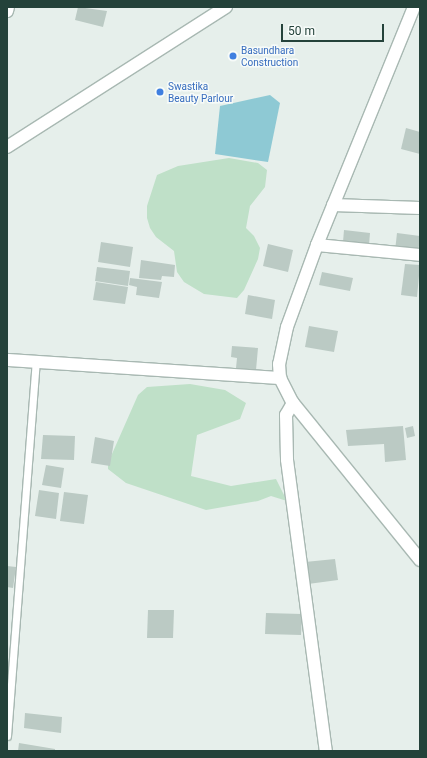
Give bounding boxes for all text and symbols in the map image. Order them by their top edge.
scale bar [283,16,386,42]
text: 50 m [288,24,315,38]
place label: Basundhara Construction [241,44,298,68]
marker: Basundhara Construction [228,51,238,61]
place label: Swastika Beauty Parlour [168,80,233,104]
marker: Swastika Beauty Parlour [155,87,165,97]

